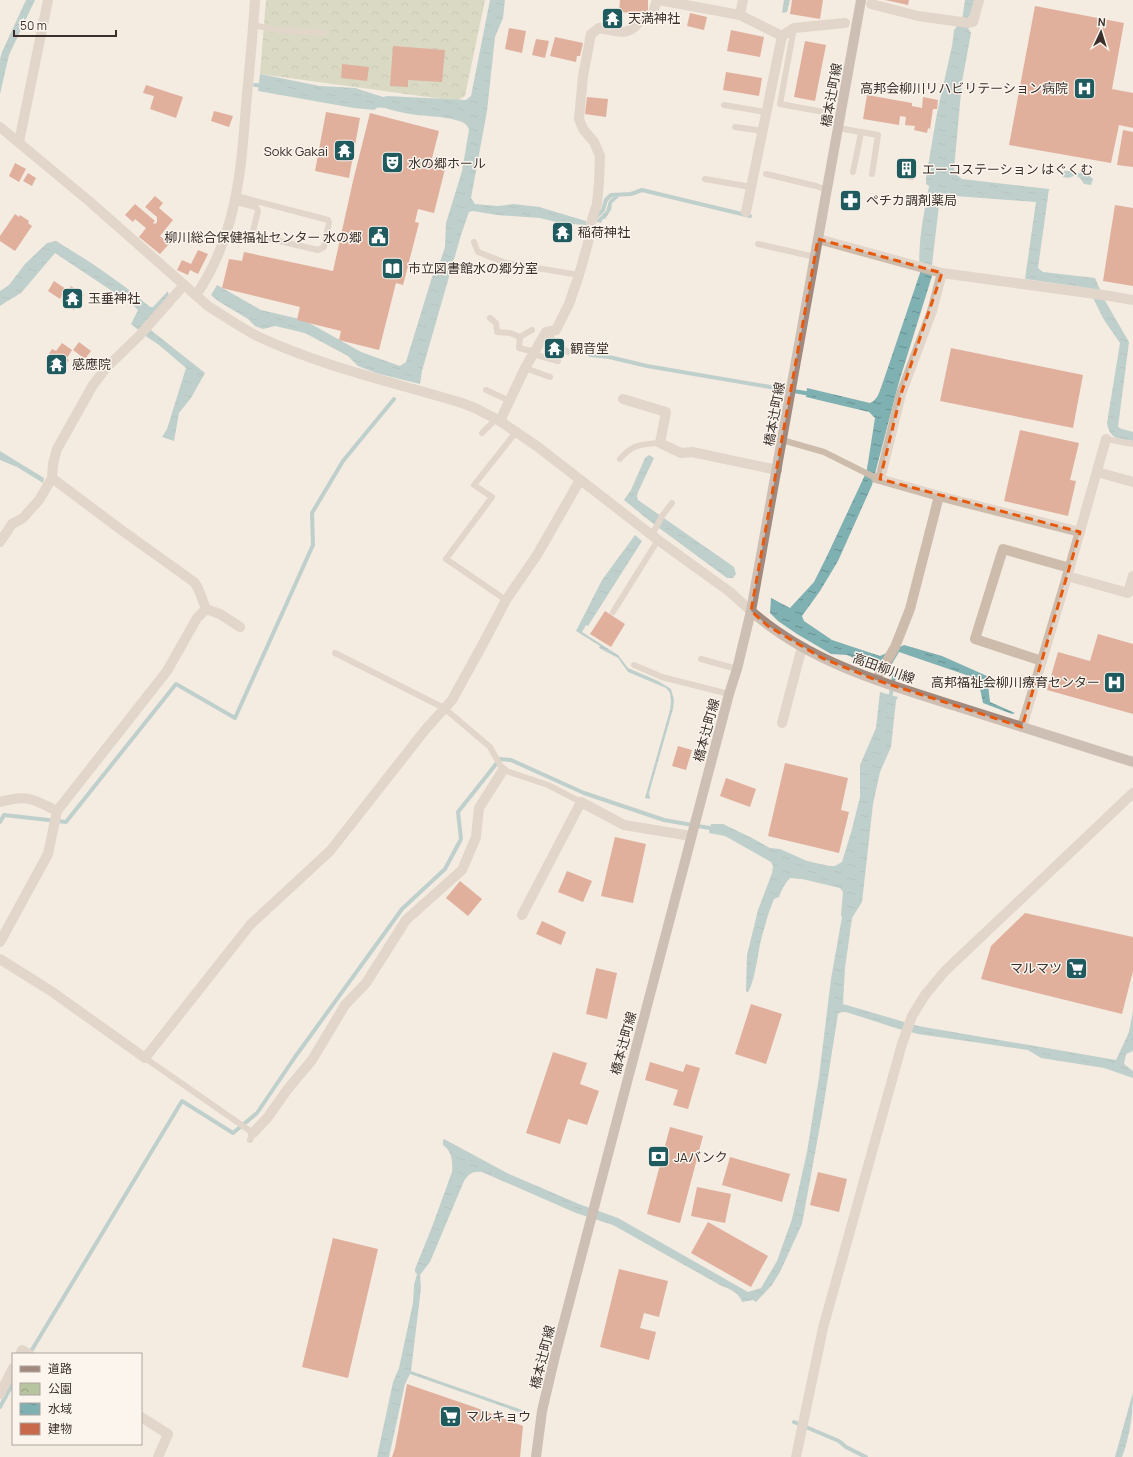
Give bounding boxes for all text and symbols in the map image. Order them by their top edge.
temple icon: 天満神社 [600,5,626,31]
place label: 天満神社 [628,9,680,27]
scale bar [14,12,116,38]
north arrow [1081,12,1121,52]
text: N [1097,14,1106,29]
text: 50 m [20,17,47,34]
street label: 橋本辻町線 [816,61,846,129]
hospital icon: 高邦会柳川リハビリテーション病院 [1071,75,1097,101]
place label: 高邦会柳川リハビリテーション病院 [860,79,1068,97]
temple icon: Sokk Gakai [331,138,357,164]
place label: Sokk Gakai [264,142,328,160]
theatre icon: 水の郷ホール [379,150,405,176]
place label: 水の郷ホール [408,154,486,172]
building icon: エーコステーション はぐくむ [894,156,920,182]
place label: エーコステーション はぐくむ [922,160,1093,178]
pharmacy icon: ペチカ調剤薬局 [837,187,863,213]
place label: ペチカ調剤薬局 [866,191,957,209]
temple icon: 稲荷神社 [549,219,575,245]
place label: 稲荷神社 [578,223,630,241]
public building icon: 柳川総合保健福祉センター 水の郷 [365,224,391,250]
place label: 柳川総合保健福祉センター 水の郷 [164,228,362,246]
library icon: 市立図書館水の郷分室 [379,255,405,281]
place label: 市立図書館水の郷分室 [408,259,538,277]
temple icon: 玉垂神社 [59,285,85,311]
place label: 玉垂神社 [88,289,140,307]
temple icon: 観音堂 [541,335,567,361]
place label: 観音堂 [570,339,609,357]
temple icon: 感應院 [44,351,70,377]
place label: 感應院 [72,355,111,373]
street label: 橋本辻町線 [759,380,789,448]
street label: 高田柳川線 [850,648,918,688]
hospital icon: 高邦福祉会柳川療育センター [1102,669,1128,695]
place label: 高邦福祉会柳川療育センター [931,673,1100,691]
street label: 橋本辻町線 [689,696,723,764]
supermarket icon: マルマツ [1064,955,1090,981]
place label: マルマツ [1010,959,1062,977]
street label: 橋本辻町線 [606,1009,640,1077]
bank icon: JAバンク [645,1144,671,1170]
place label: JAバンク [674,1148,728,1166]
street label: 橋本辻町線 [525,1323,559,1391]
legend [12,1353,142,1445]
text: 道路 [48,1360,72,1377]
text: 公園 [48,1380,72,1397]
text: 水域 [48,1400,72,1417]
supermarket icon: マルキョウ [437,1403,463,1429]
place label: マルキョウ [466,1407,531,1425]
text: 建物 [48,1420,72,1437]

